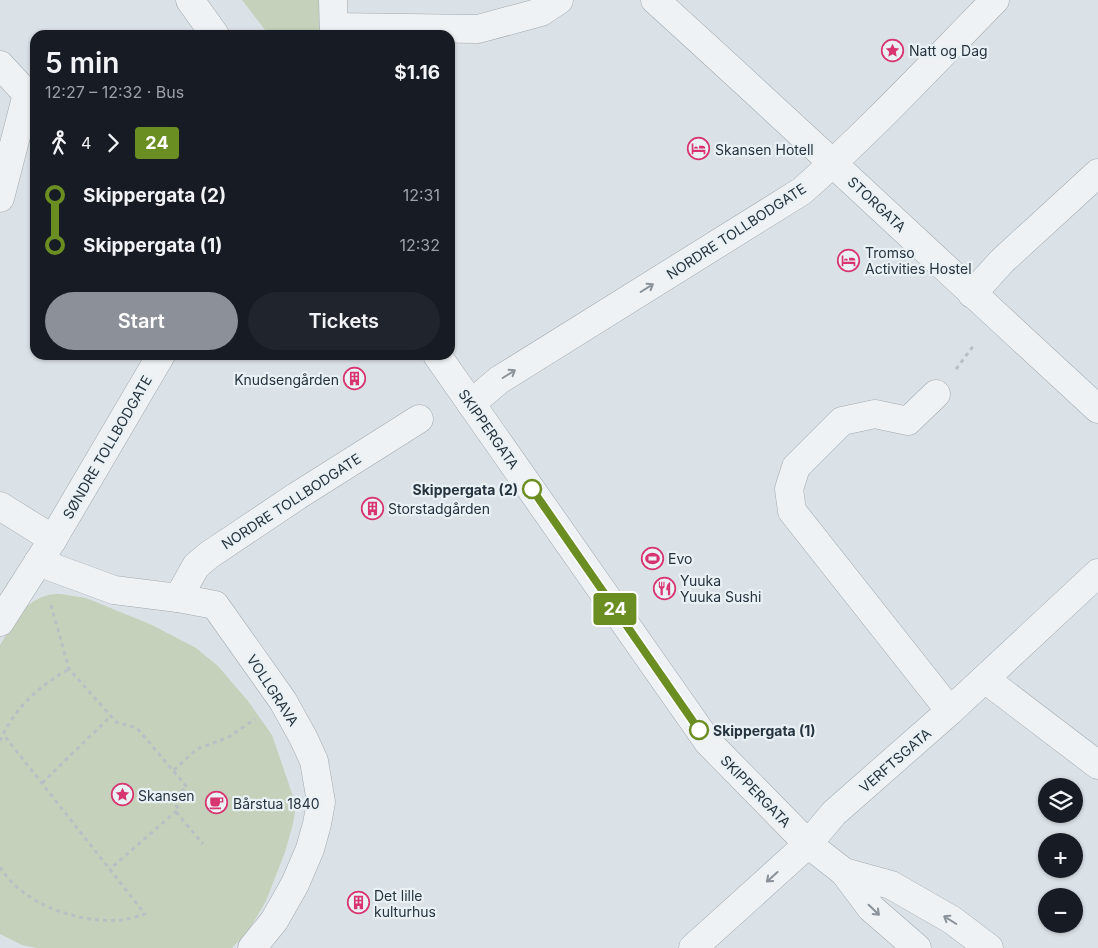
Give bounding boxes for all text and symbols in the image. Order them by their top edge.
place icon: Natt og Dag [881,38,905,62]
place label: Natt og Dag [909,42,988,59]
text: 5 min [45,46,119,80]
text: $1.16 [394,61,440,84]
text: 12:27 – 12:32 · Bus [45,82,184,102]
icon: walk [45,129,73,157]
icon: forward [99,129,127,157]
text: 24 [145,132,169,153]
text: 4 [81,133,91,153]
hotel icon: Skansen Hotell [687,137,711,161]
place label: Skansen Hotell [715,141,814,158]
street label: STORGATA [844,173,910,235]
street label: NORDRE TOLLBODGATE [663,180,809,282]
text: Skippergata (2) [83,184,226,207]
text: 12:31 [403,185,440,205]
text: Skippergata (1) [83,234,222,257]
text: 12:32 [399,235,440,255]
place label: Tromso Activities Hostel [865,244,972,277]
hotel icon: Tromso Activities Hostel [837,248,861,272]
one-way arrow [639,283,653,293]
button: Start [45,292,238,350]
button: Tickets [248,292,440,350]
building icon: Knudsengården [343,367,367,391]
one-way arrow [501,369,515,379]
place label: Knudsengården [234,371,339,388]
street label: SØNDRE TOLLBODGATE [59,372,155,522]
street label: SKIPPERGATA [455,386,523,472]
street label: NORDRE TOLLBODGATE [218,450,364,552]
marker: Skippergata (2) [522,479,542,499]
place label: Skippergata (2) [413,481,518,498]
building icon: Storstadgården [360,496,384,520]
place label: Storstadgården [388,500,490,517]
sports icon: Evo [640,546,664,570]
place label: Evo [668,550,692,567]
place label: Yuuka Yuuka Sushi [680,572,761,605]
restaurant icon: Yuuka Yuuka Sushi [652,576,676,600]
line badge: 24 [592,593,638,625]
text: 24 [603,598,627,619]
street label: VOLLGRAVA [244,651,303,729]
marker: Skippergata (1) [689,720,709,740]
place label: Skippergata (1) [713,722,816,739]
street label: VERFTSGATA [856,724,935,796]
street label: SKIPPERGATA [717,751,795,831]
map controls [1038,778,1083,933]
button: layers [1038,778,1083,823]
place icon: Skansen [110,783,134,807]
place label: Skansen [138,787,195,804]
cafe icon: Bårstua 1840 [205,791,229,815]
place label: Bårstua 1840 [233,795,320,812]
button: + [1038,833,1083,878]
one-way arrow [765,871,778,883]
place label: Det lille kulturhus [374,887,436,920]
button: − [1038,888,1083,933]
building icon: Det lille kulturhus [346,891,370,915]
one-way arrow [868,904,880,916]
one-way arrow [943,914,957,924]

